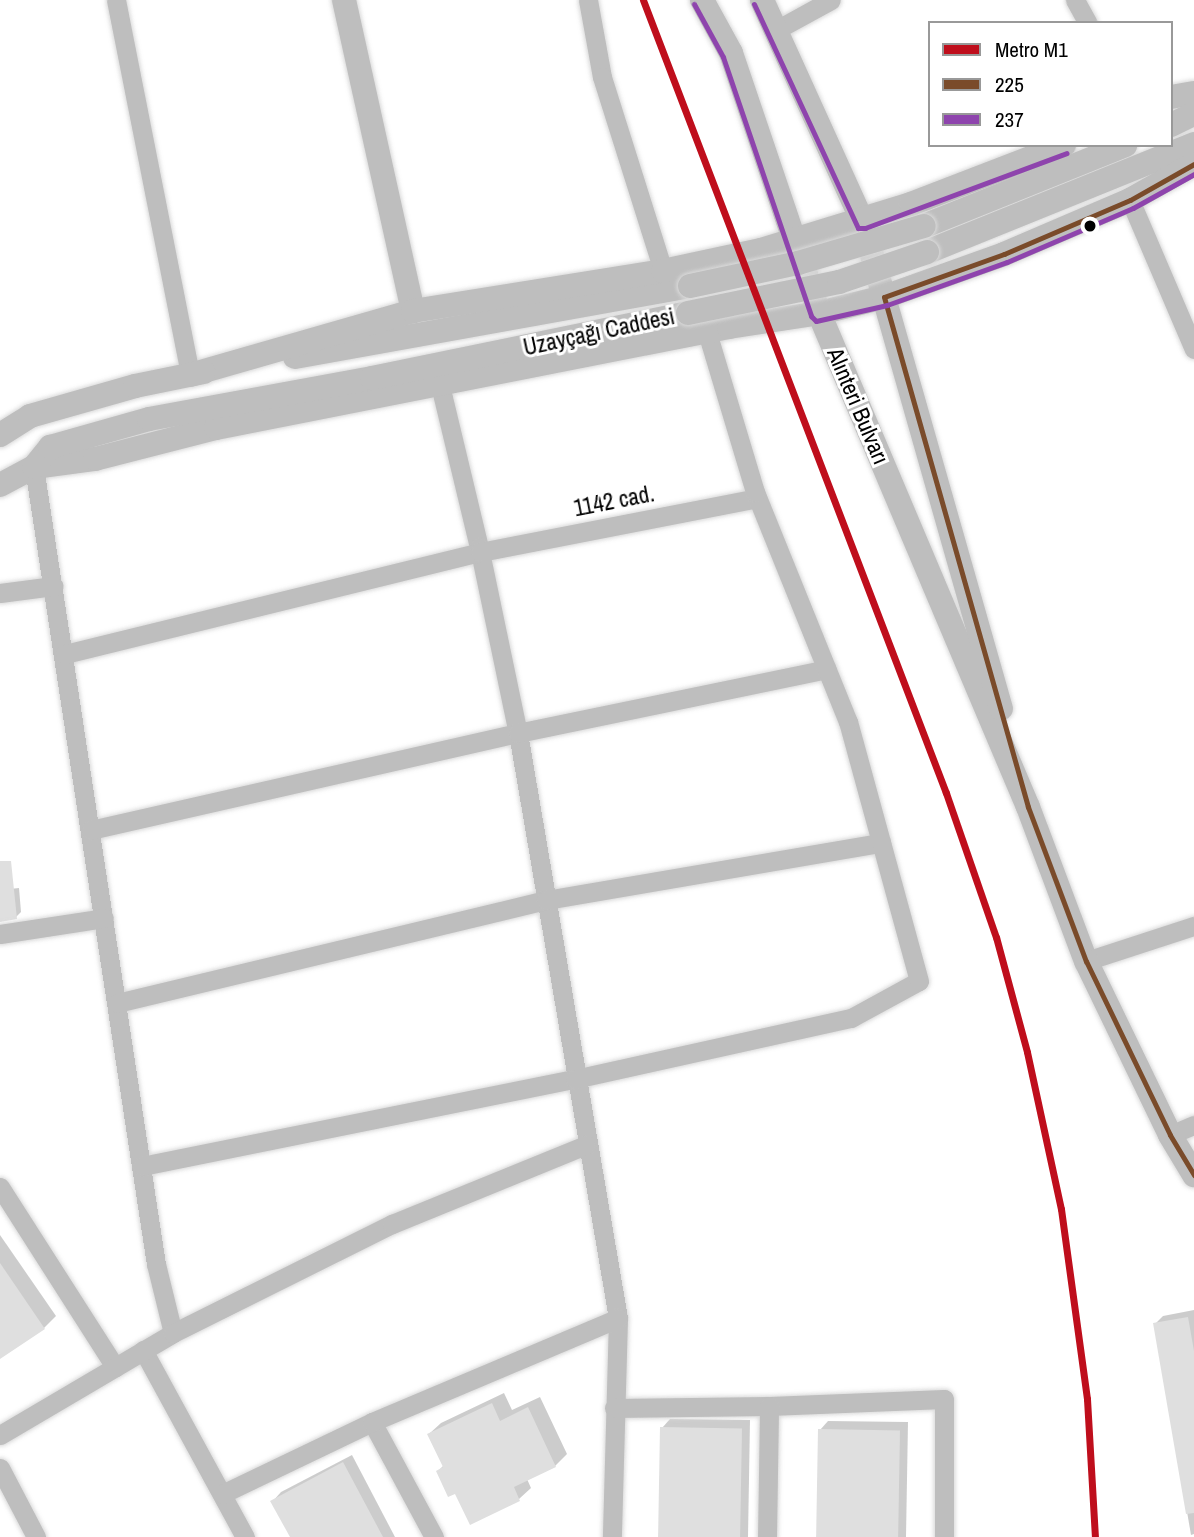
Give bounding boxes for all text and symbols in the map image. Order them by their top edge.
legend [928,21,1173,147]
text: Metro M1 [995,35,1068,64]
text: 225 [995,70,1024,99]
text: 237 [995,105,1024,134]
unlabelled marker [1083,219,1097,233]
street label: Uzayçağı Caddesi [521,302,677,362]
street label: Alınteri Bulvarı [821,344,895,468]
street label: 1142 cad. [571,480,657,522]

